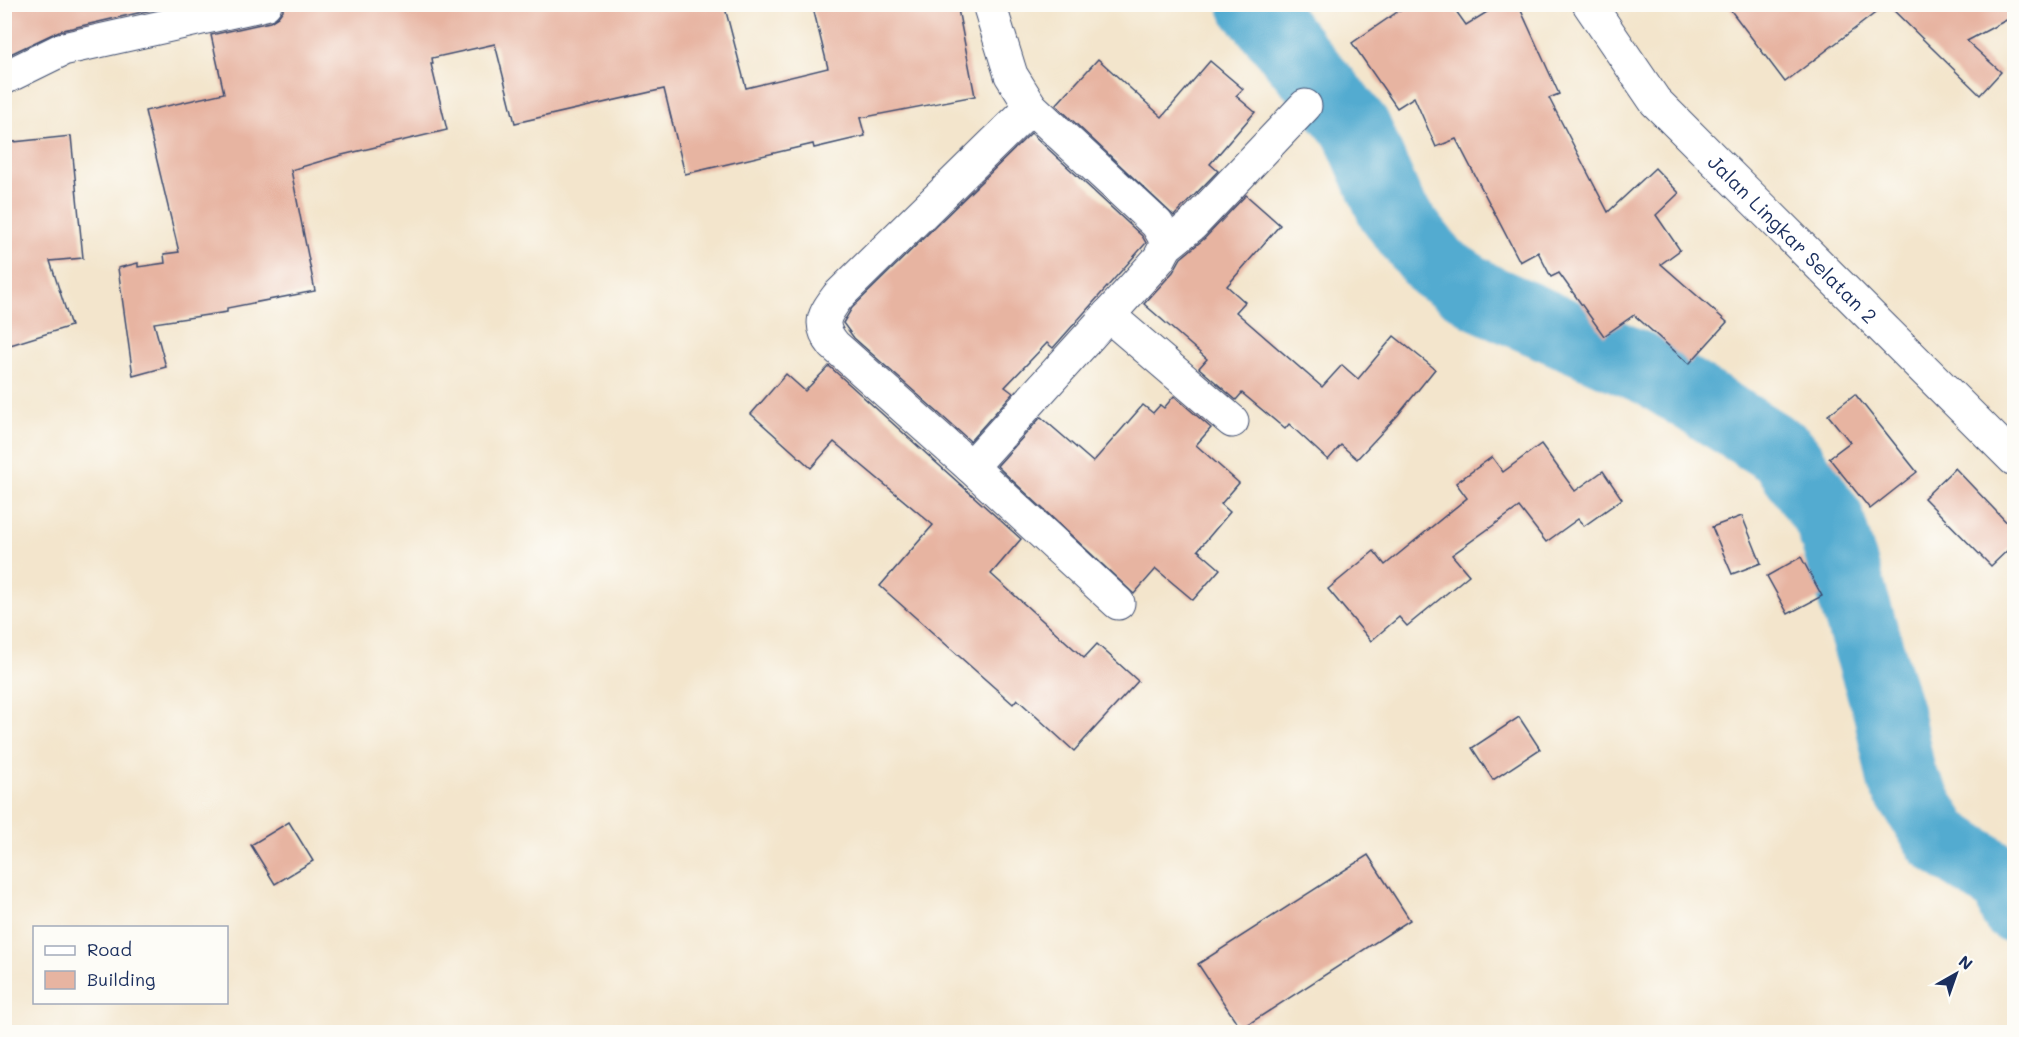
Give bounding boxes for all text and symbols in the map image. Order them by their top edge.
street label: Jalan Lingkar Selatan 2 [1703,149,1883,328]
legend [33,926,228,1004]
text: Road [87,937,132,961]
north arrow [1926,944,1986,1004]
text: N [1955,950,1977,974]
text: Building [87,967,155,991]

